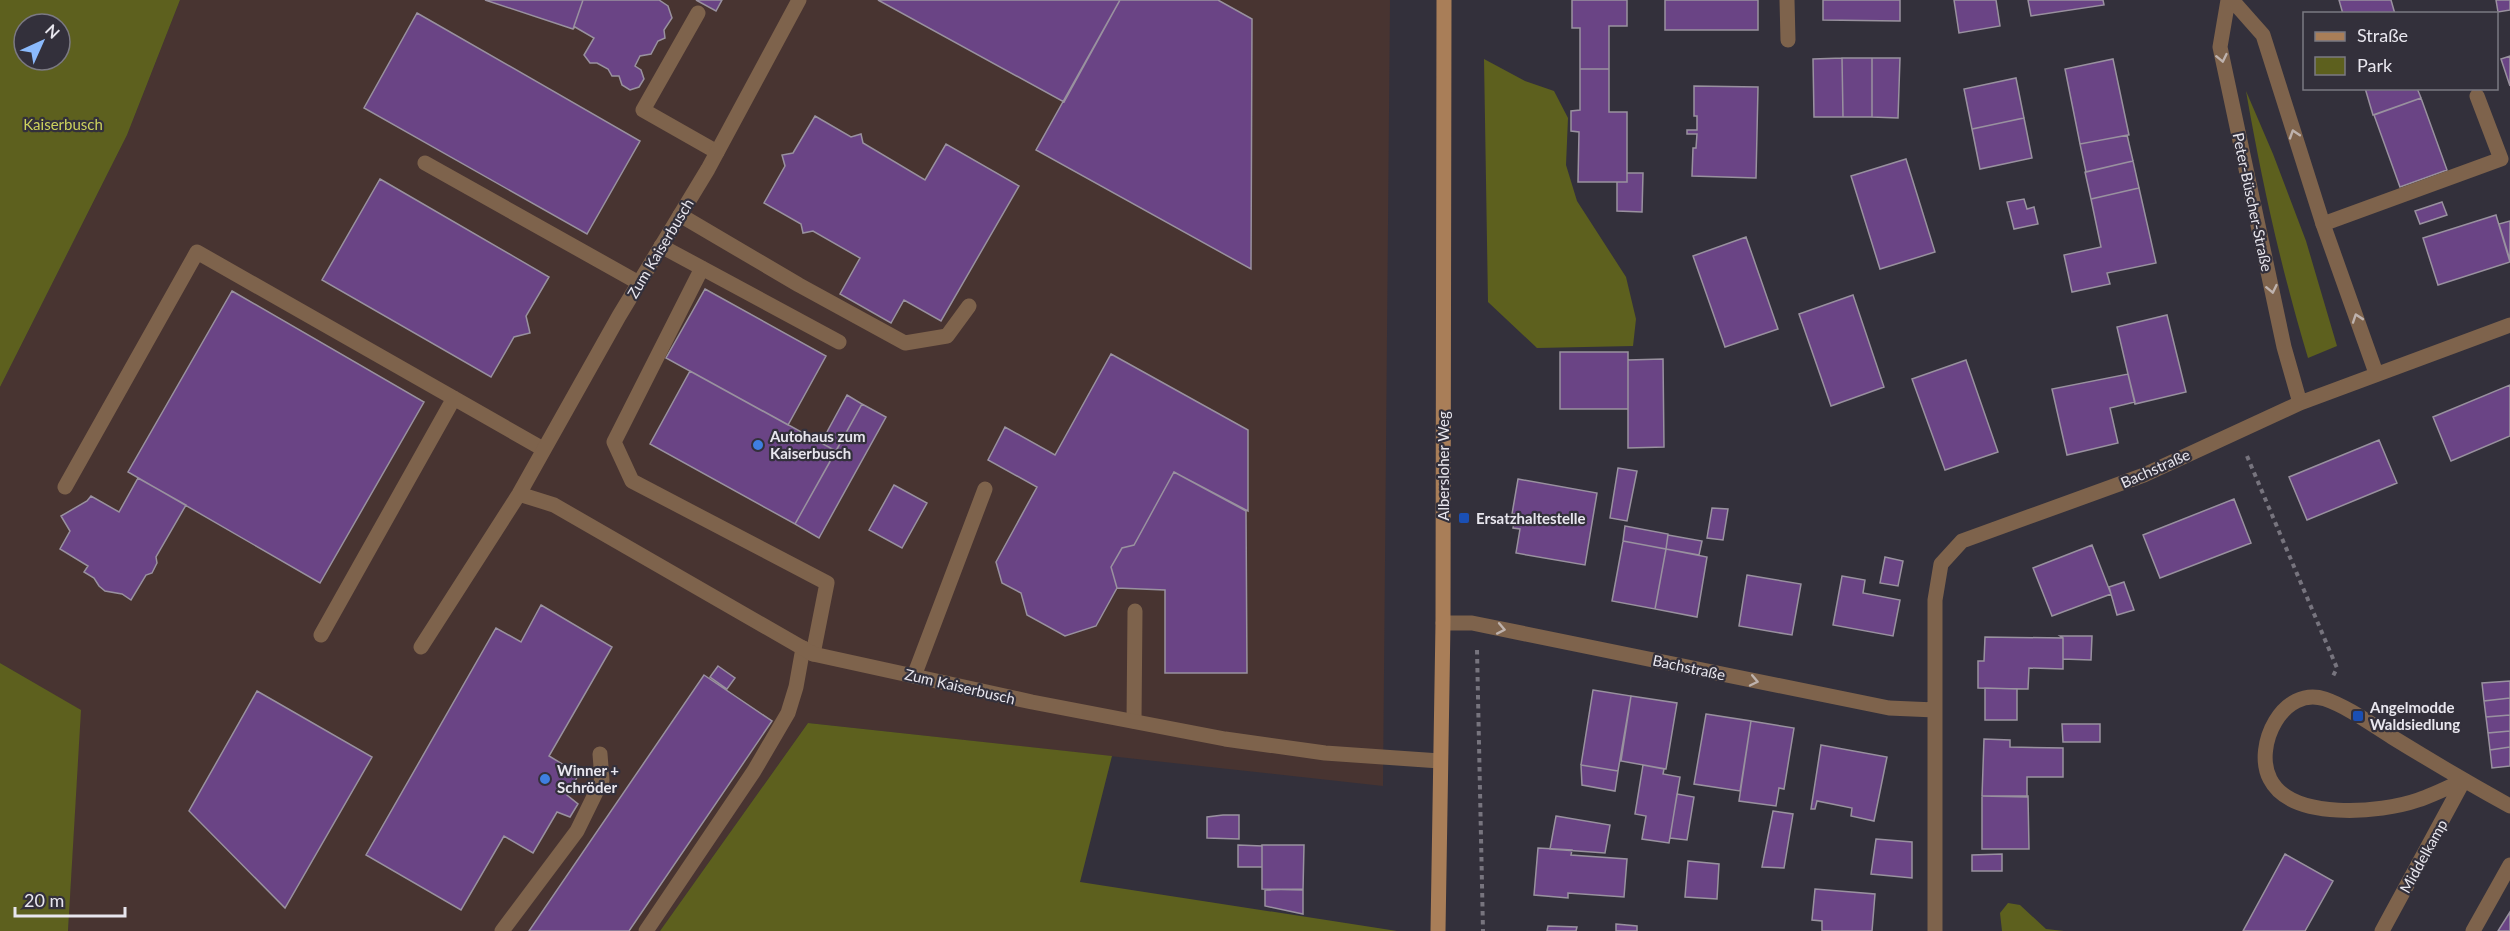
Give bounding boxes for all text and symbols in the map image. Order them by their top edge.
north arrow [12,12,72,72]
legend [2303,12,2498,90]
text: N [42,20,64,42]
text: Straße [2357,24,2408,46]
one-way arrow [2215,52,2228,62]
text: Park [2357,54,2393,76]
park label: Kaiserbusch [23,115,103,133]
one-way arrow [2289,129,2301,139]
street label: Peter-Büscher-Straße [2229,131,2277,273]
street label: Zum Kaiserbusch [623,195,697,301]
one-way arrow [2264,284,2277,294]
one-way arrow [2351,313,2364,324]
street label: Albersloher Weg [1434,411,1452,521]
place label: Autohaus zum Kaiserbusch [769,427,866,462]
marker: Autohaus zum Kaiserbusch [751,438,765,452]
street label: Bachstraße [2118,445,2192,491]
place label: Ersatzhaltestelle [1476,509,1586,527]
marker: Ersatzhaltestelle [1457,511,1471,525]
one-way arrow [1496,622,1506,635]
street label: Bachstraße [1651,651,1727,683]
street label: Zum Kaiserbusch [903,665,1017,707]
one-way arrow [1748,674,1758,687]
place label: Angelmodde Waldsiedlung [2369,698,2460,733]
marker: Angelmodde Waldsiedlung [2351,709,2365,723]
place label: Winner + Schröder [557,761,619,796]
marker: Winner + Schröder [538,772,552,786]
street label: Middelkamp [2395,816,2451,896]
scale bar [15,880,124,918]
text: 20 m [24,889,64,911]

